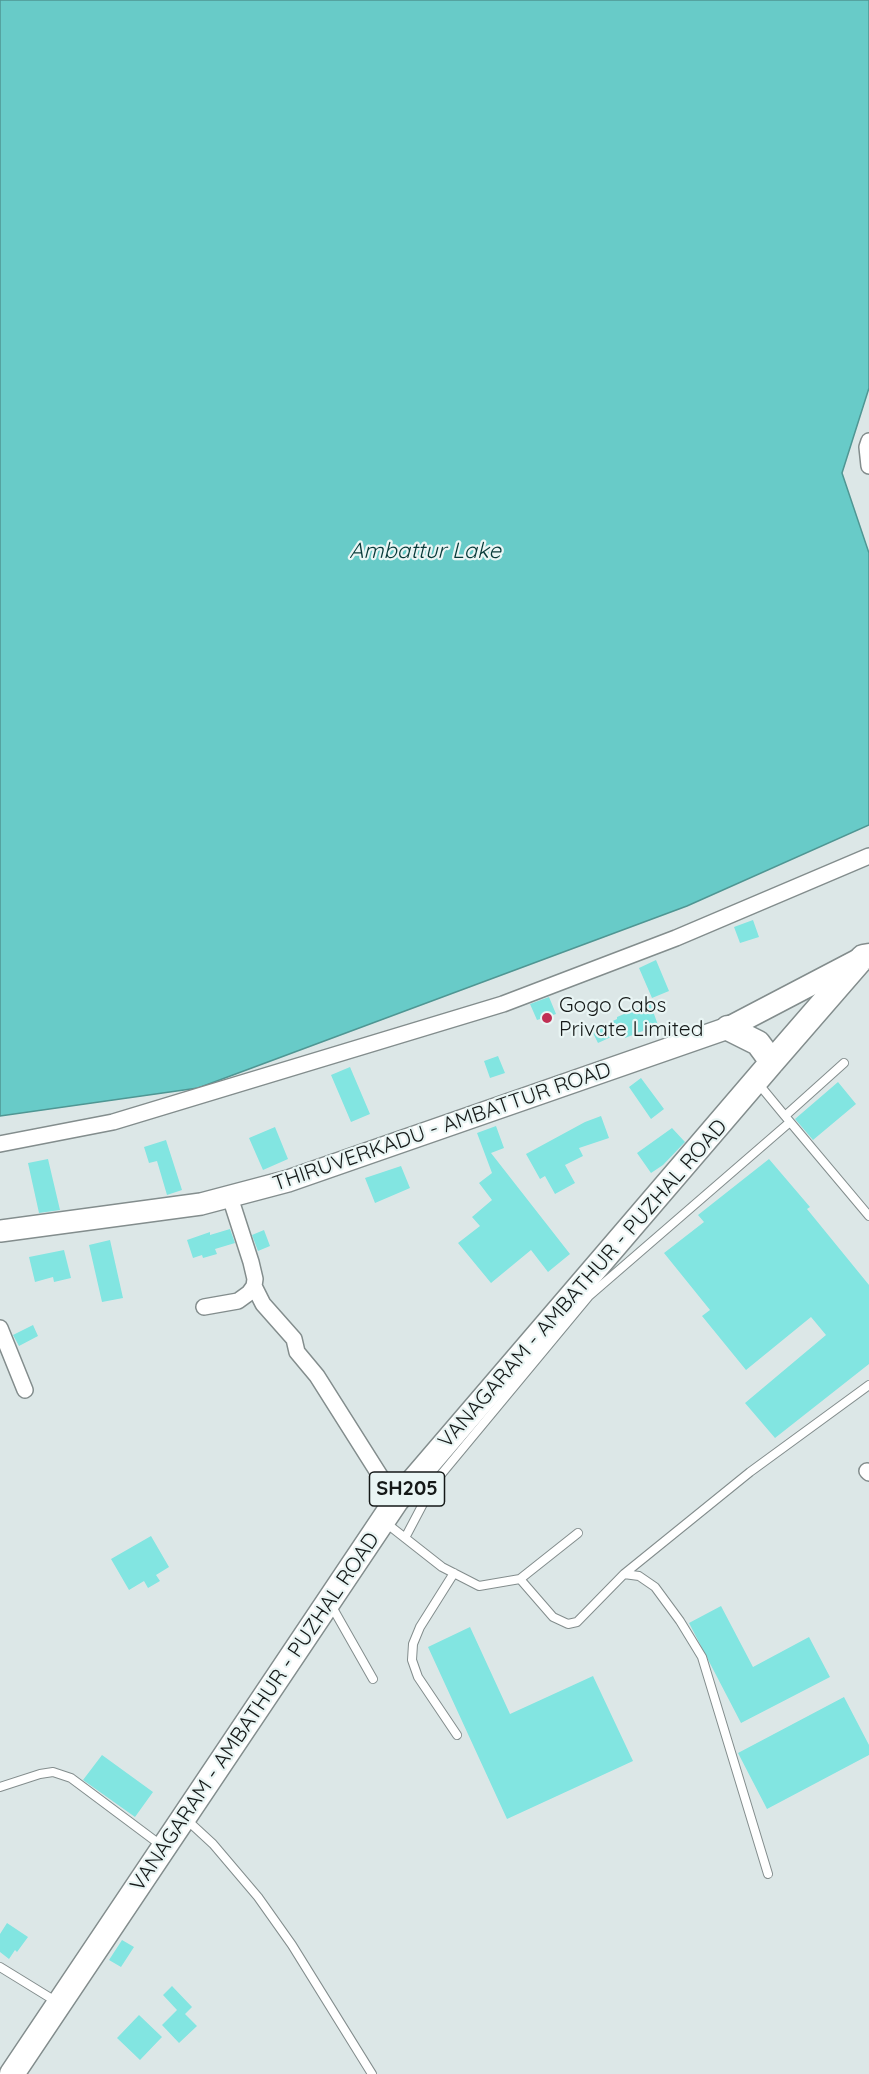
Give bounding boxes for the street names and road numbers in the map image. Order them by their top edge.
street label: THIRUVERKADU - AMBATTUR ROAD [270,1057,614,1197]
street label: VANAGARAM - AMBATHUR - PUZHAL ROAD [433,1114,733,1454]
road number: SH205 [370,1472,444,1506]
street label: VANAGARAM - AMBATHUR - PUZHAL ROAD [125,1528,385,1896]

